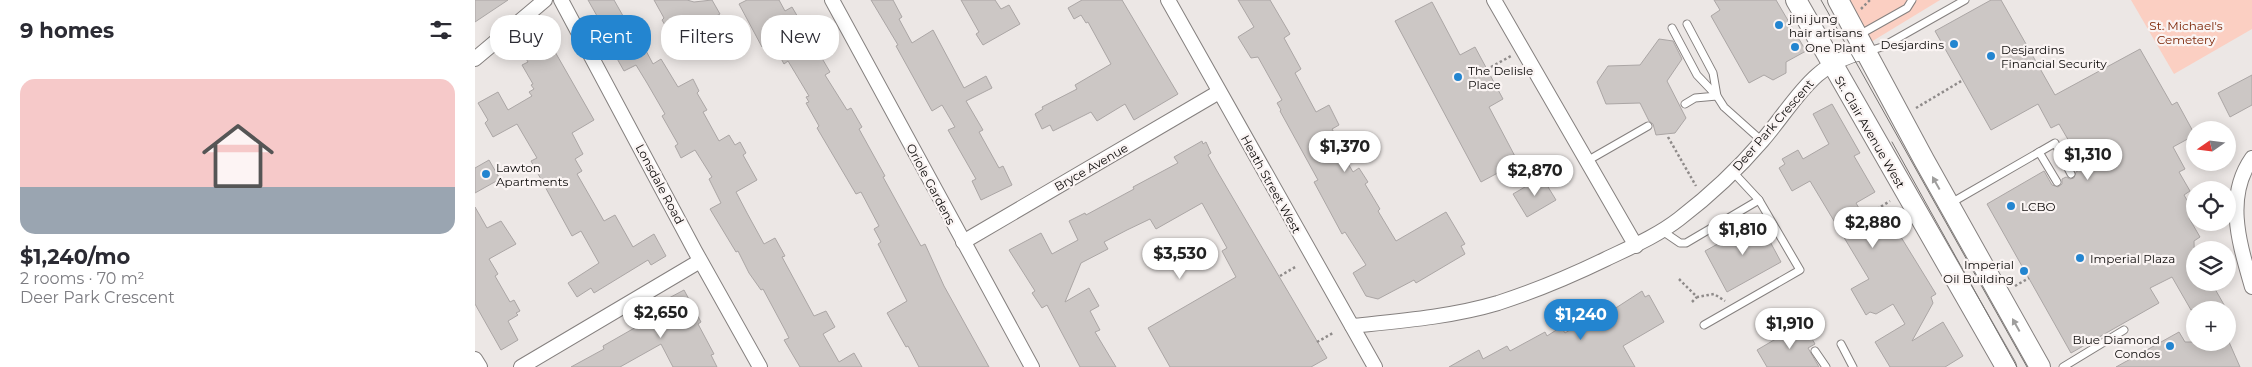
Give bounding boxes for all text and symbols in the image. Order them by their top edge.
place label: jini jung hair artisans [1787,11,1863,40]
chip: Buy [490,15,561,60]
chip: Rent [571,15,651,60]
chip: Filters [661,15,751,60]
chip: New [761,15,839,60]
icon: filters [427,16,455,44]
text: 9 homes [20,18,114,43]
park label: St. Michael's Cemetery [2149,18,2223,47]
marker: jini jung hair artisans [1773,19,1785,31]
place label: Desjardins [1881,37,1944,52]
marker: Desjardins [1948,38,1960,50]
place label: One Plant [1805,40,1866,55]
marker: One Plant [1789,41,1801,53]
place label: Desjardins Financial Security [2001,42,2107,71]
marker: Desjardins Financial Security [1985,50,1997,62]
place label: The Delisle Place [1468,63,1533,92]
marker: The Delisle Place [1452,71,1464,83]
street label: St. Clair Avenue West [1832,73,1908,191]
street label: Deer Park Crescent [1729,76,1817,174]
icon: home [193,111,283,201]
north arrow [2186,121,2236,171]
map controls [2186,121,2236,351]
pin: $1,370 [1304,130,1386,173]
street label: Heath Street West [1238,132,1304,236]
text: $1,370 [1320,137,1370,156]
pin: $1,310 [2047,138,2129,181]
street label: Bryce Avenue [1052,140,1130,194]
street label: Lonsdale Road [633,141,687,227]
street label: Oriole Gardens [903,141,959,227]
text: $1,310 [2064,145,2112,164]
pin: $2,870 [1494,154,1576,197]
place label: Lawton Apartments [496,160,569,189]
text: $2,870 [1507,161,1563,180]
marker: Lawton Apartments [480,168,492,180]
one-way arrow [1932,176,1941,190]
button: locate [2186,181,2236,231]
place label: LCBO [2021,199,2056,214]
marker: LCBO [2005,200,2017,212]
pin: $2,880 [1832,206,1914,249]
text: $2,880 [1845,213,1901,232]
pin: $1,810 [1702,214,1784,256]
text: $1,810 [1719,220,1767,239]
pin: $3,530 [1139,238,1221,280]
button: layers [2186,241,2236,291]
text: $1,240/mo [20,244,130,269]
text: $3,530 [1153,244,1207,263]
place label: Imperial Plaza [2090,251,2175,266]
marker: Imperial Plaza [2074,252,2086,264]
place label: Imperial Oil Building [1943,257,2014,286]
marker: Imperial Oil Building [2018,265,2030,277]
text: 2 rooms · 70 m² [20,269,145,288]
text: Deer Park Crescent [20,288,175,307]
pin: $2,650 [620,296,702,339]
pin: $1,240 [1540,298,1622,341]
button: + [2186,301,2236,351]
text: $2,650 [634,303,688,322]
text: $1,240 [1555,305,1607,324]
pin: $1,910 [1749,308,1831,350]
text: $1,910 [1766,314,1814,333]
one-way arrow [2012,318,2021,331]
place label: Blue Diamond Condos [2073,332,2160,361]
marker: Blue Diamond Condos [2164,340,2176,352]

